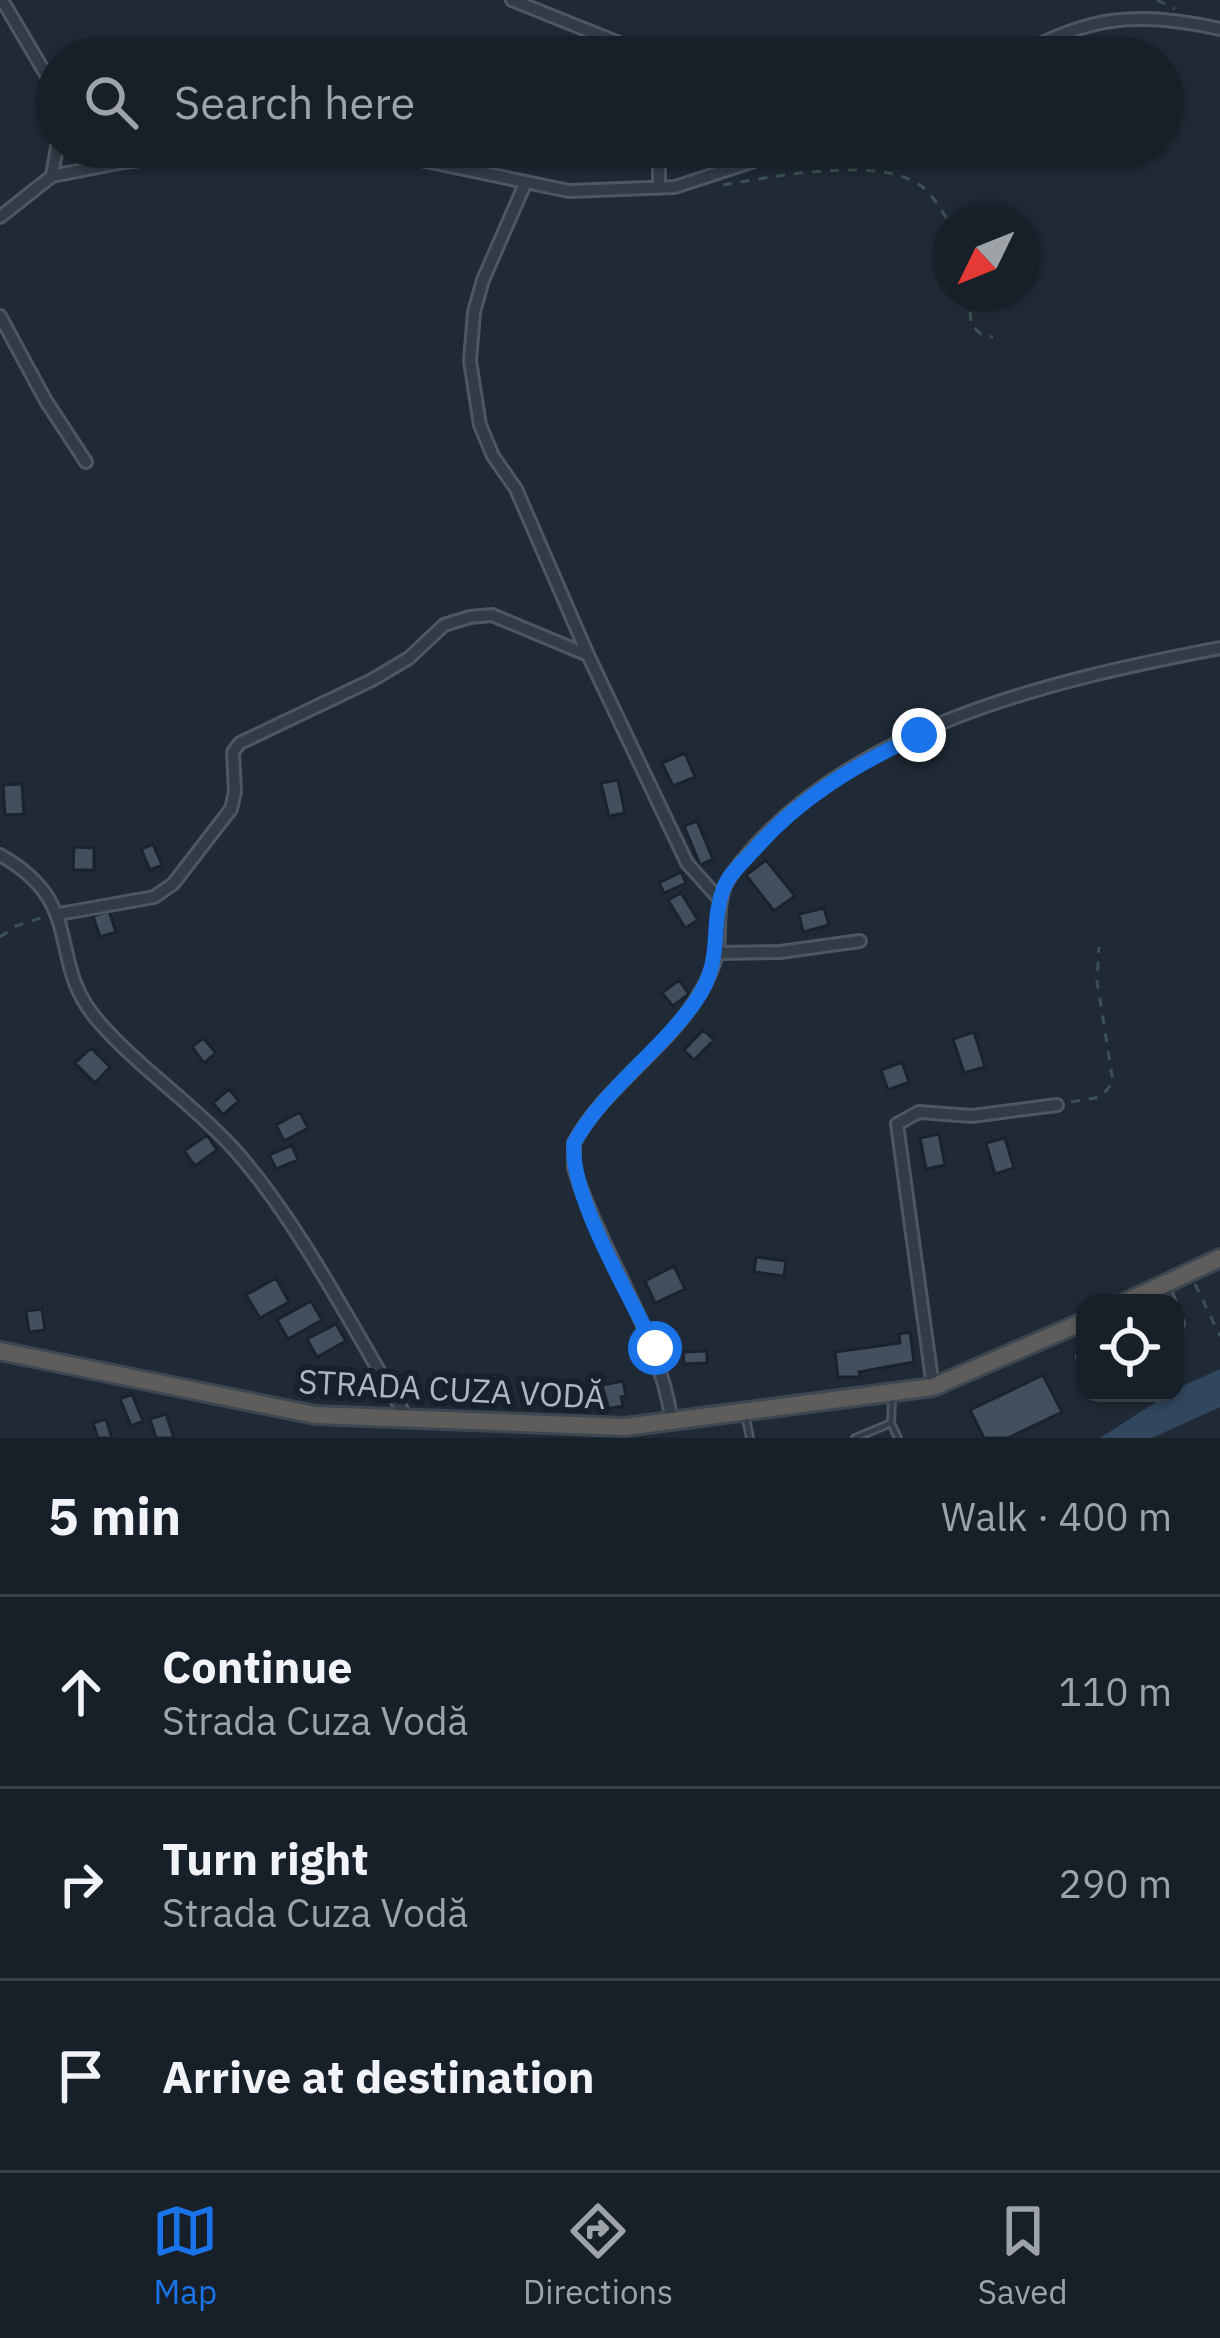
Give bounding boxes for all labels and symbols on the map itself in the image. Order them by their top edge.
north arrow [932,204,1040,312]
route end [892,708,946,762]
route start [628,1321,682,1375]
street label: STRADA CUZA VODĂ [297,1359,607,1418]

